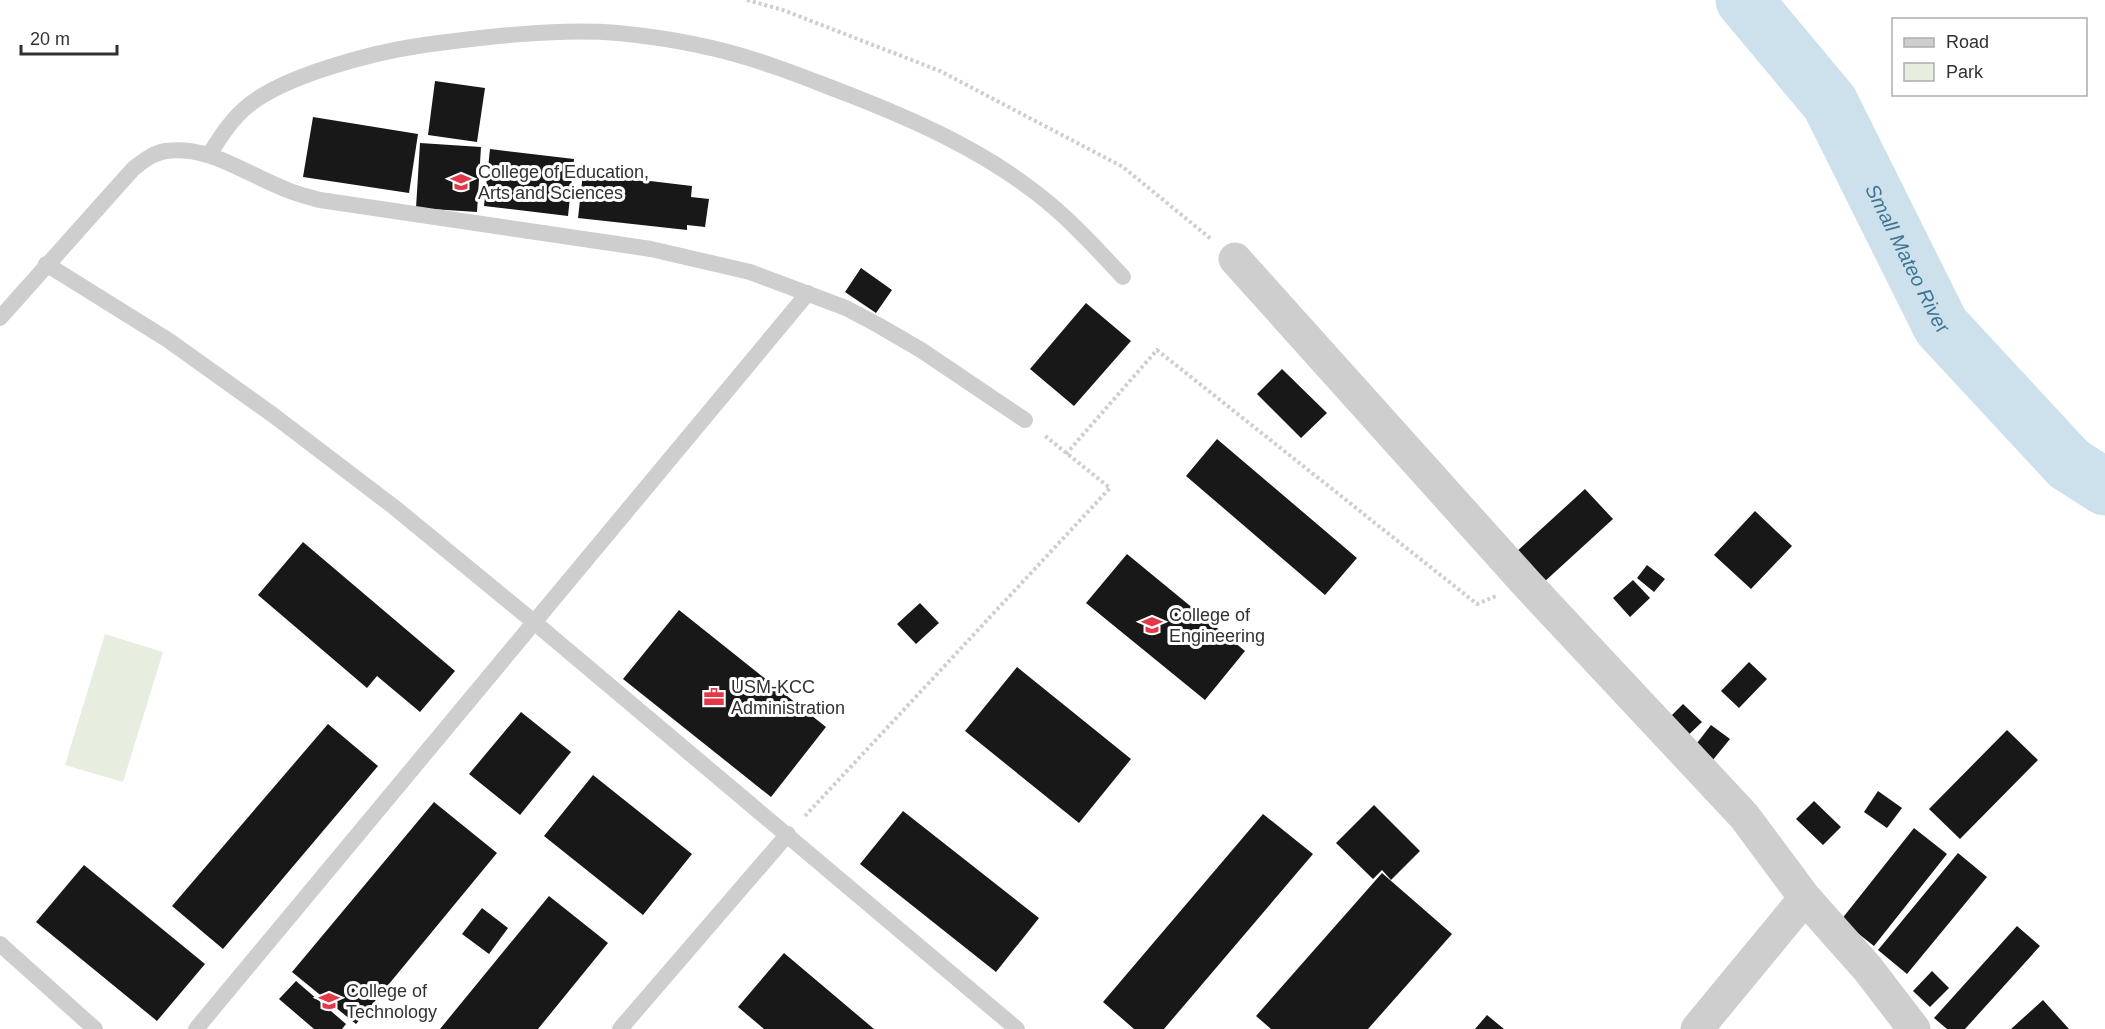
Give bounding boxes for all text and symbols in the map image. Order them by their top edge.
scale bar [21,18,117,56]
legend [1892,18,2087,96]
text: 20 m [30,29,70,49]
text: Road [1946,32,1989,52]
text: Park [1946,62,1984,82]
place label: College of Education, Arts and Sciences [478,162,649,203]
school or university icon: College of Education, Arts and Sciences [449,170,473,194]
water label: Small Mateo River [1861,181,1954,339]
place label: College of Engineering [1169,605,1265,646]
school or university icon: College of Engineering [1140,613,1164,637]
place label: USM-KCC Administration [731,677,845,718]
office icon: USM-KCC Administration [702,685,726,709]
place label: College of Technology [346,981,437,1022]
school or university icon: College of Technology [317,989,341,1013]

